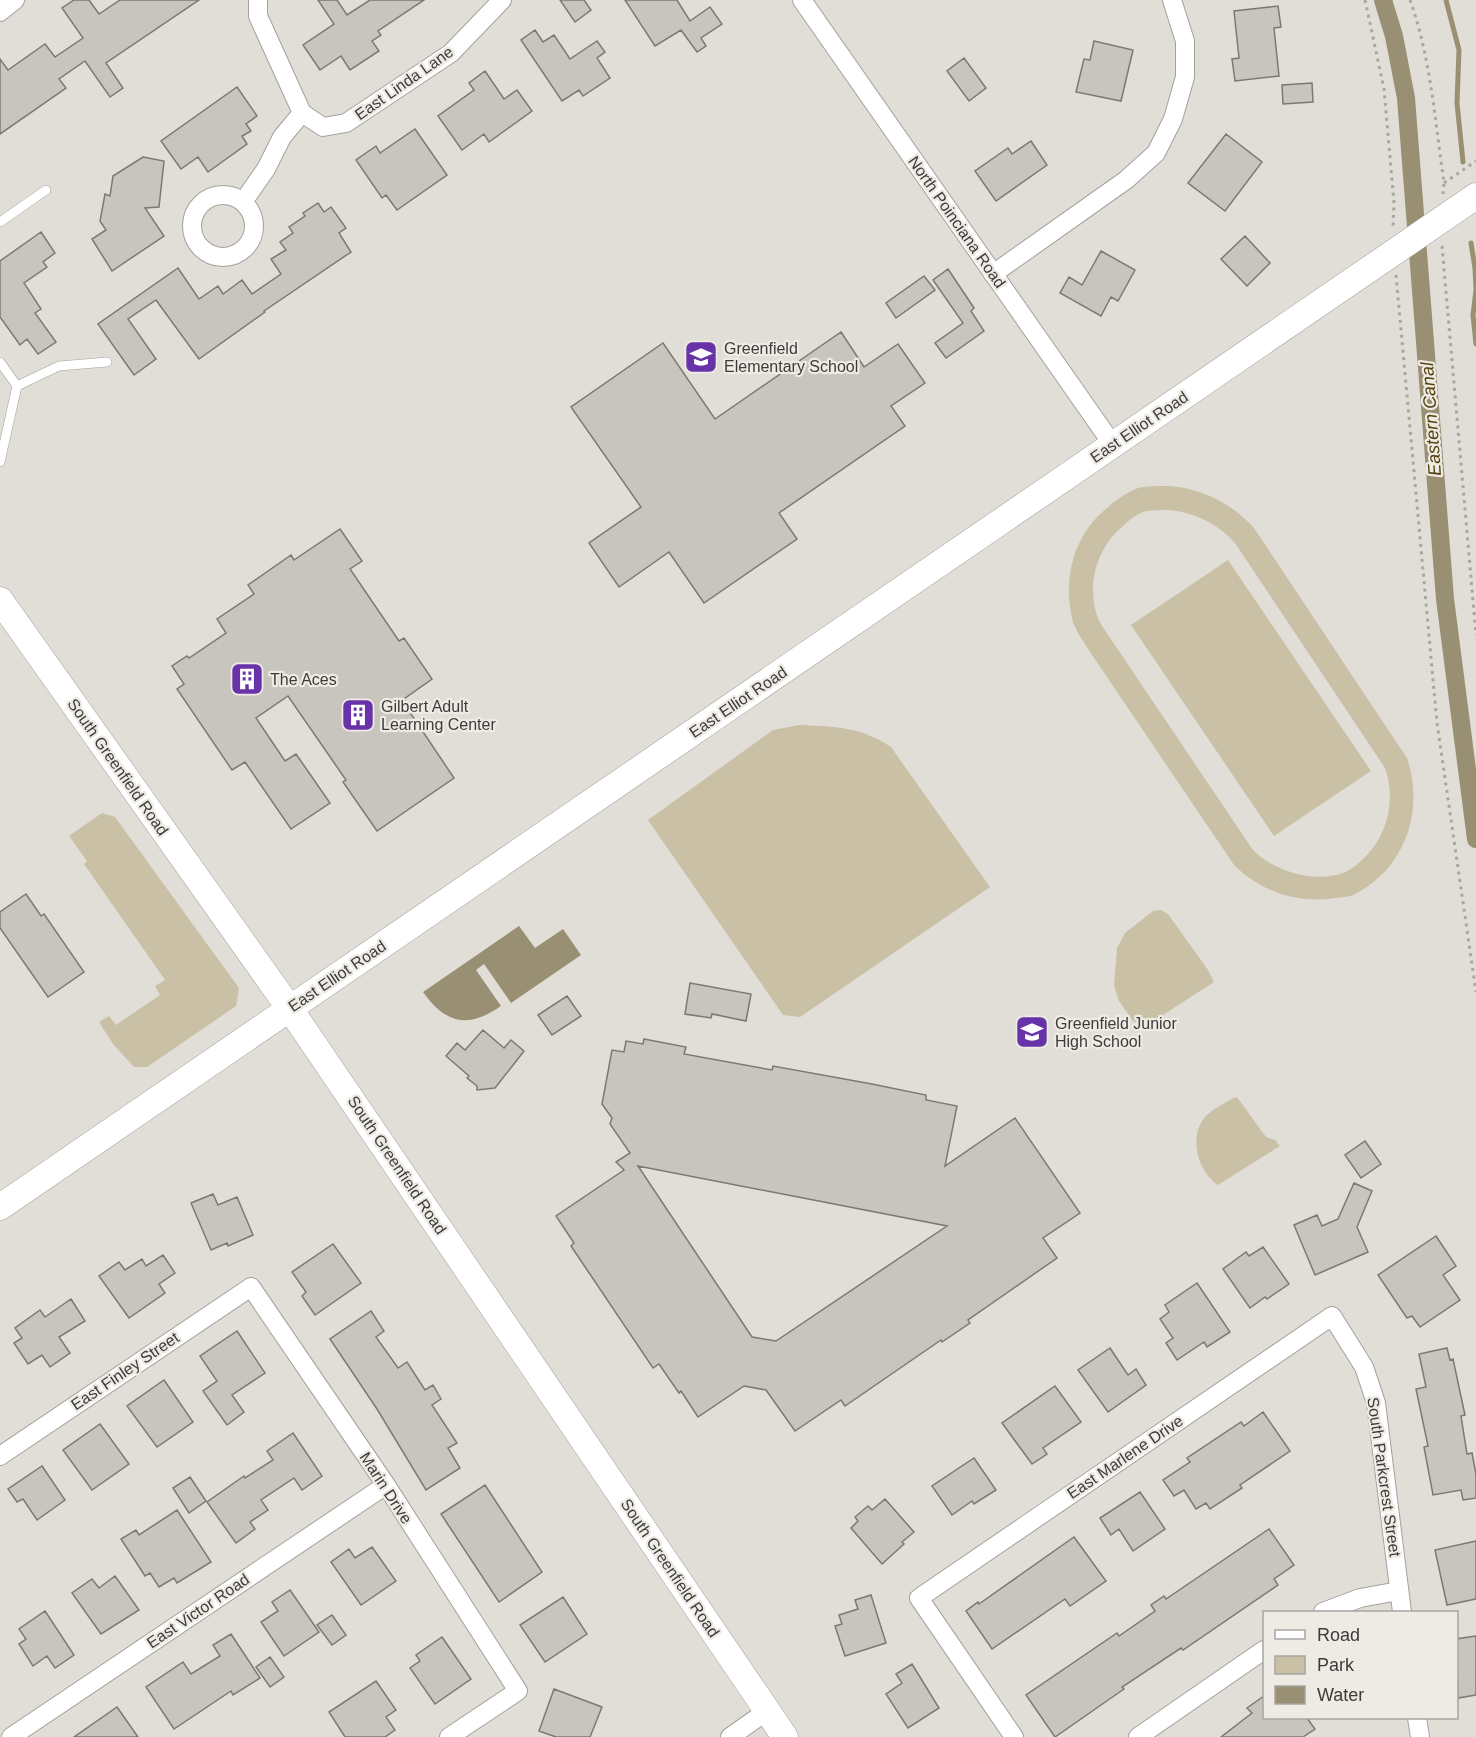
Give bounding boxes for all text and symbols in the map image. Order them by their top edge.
street label: East Linda Lane [352,43,456,123]
street label: North Poinciana Road [905,153,1009,291]
school or university icon: Greenfield Elementary School [683,339,719,375]
place label: Greenfield Elementary School [724,340,858,375]
water label: Eastern Canal [1417,360,1445,477]
street label: East Elliot Road [1087,388,1191,466]
building icon: The Aces [229,661,265,697]
street label: East Elliot Road [686,663,790,741]
place label: The Aces [270,671,337,688]
street label: South Greenfield Road [64,695,172,839]
building icon: Gilbert Adult Learning Center [340,697,376,733]
place label: Gilbert Adult Learning Center [381,698,496,733]
street label: East Elliot Road [285,937,389,1015]
school or university icon: Greenfield Junior High School [1014,1014,1050,1050]
place label: Greenfield Junior High School [1055,1015,1178,1050]
street label: South Greenfield Road [344,1093,450,1237]
street label: East Finley Street [68,1328,183,1413]
street label: South Parkcrest Street [1364,1396,1404,1558]
street label: East Marlene Drive [1064,1412,1186,1502]
street label: Marin Drive [357,1449,415,1527]
street label: South Greenfield Road [617,1496,723,1640]
street label: East Victor Road [144,1570,252,1652]
legend [1263,1611,1458,1719]
text: Road [1317,1625,1360,1645]
text: Park [1317,1655,1355,1675]
text: Water [1317,1685,1364,1705]

